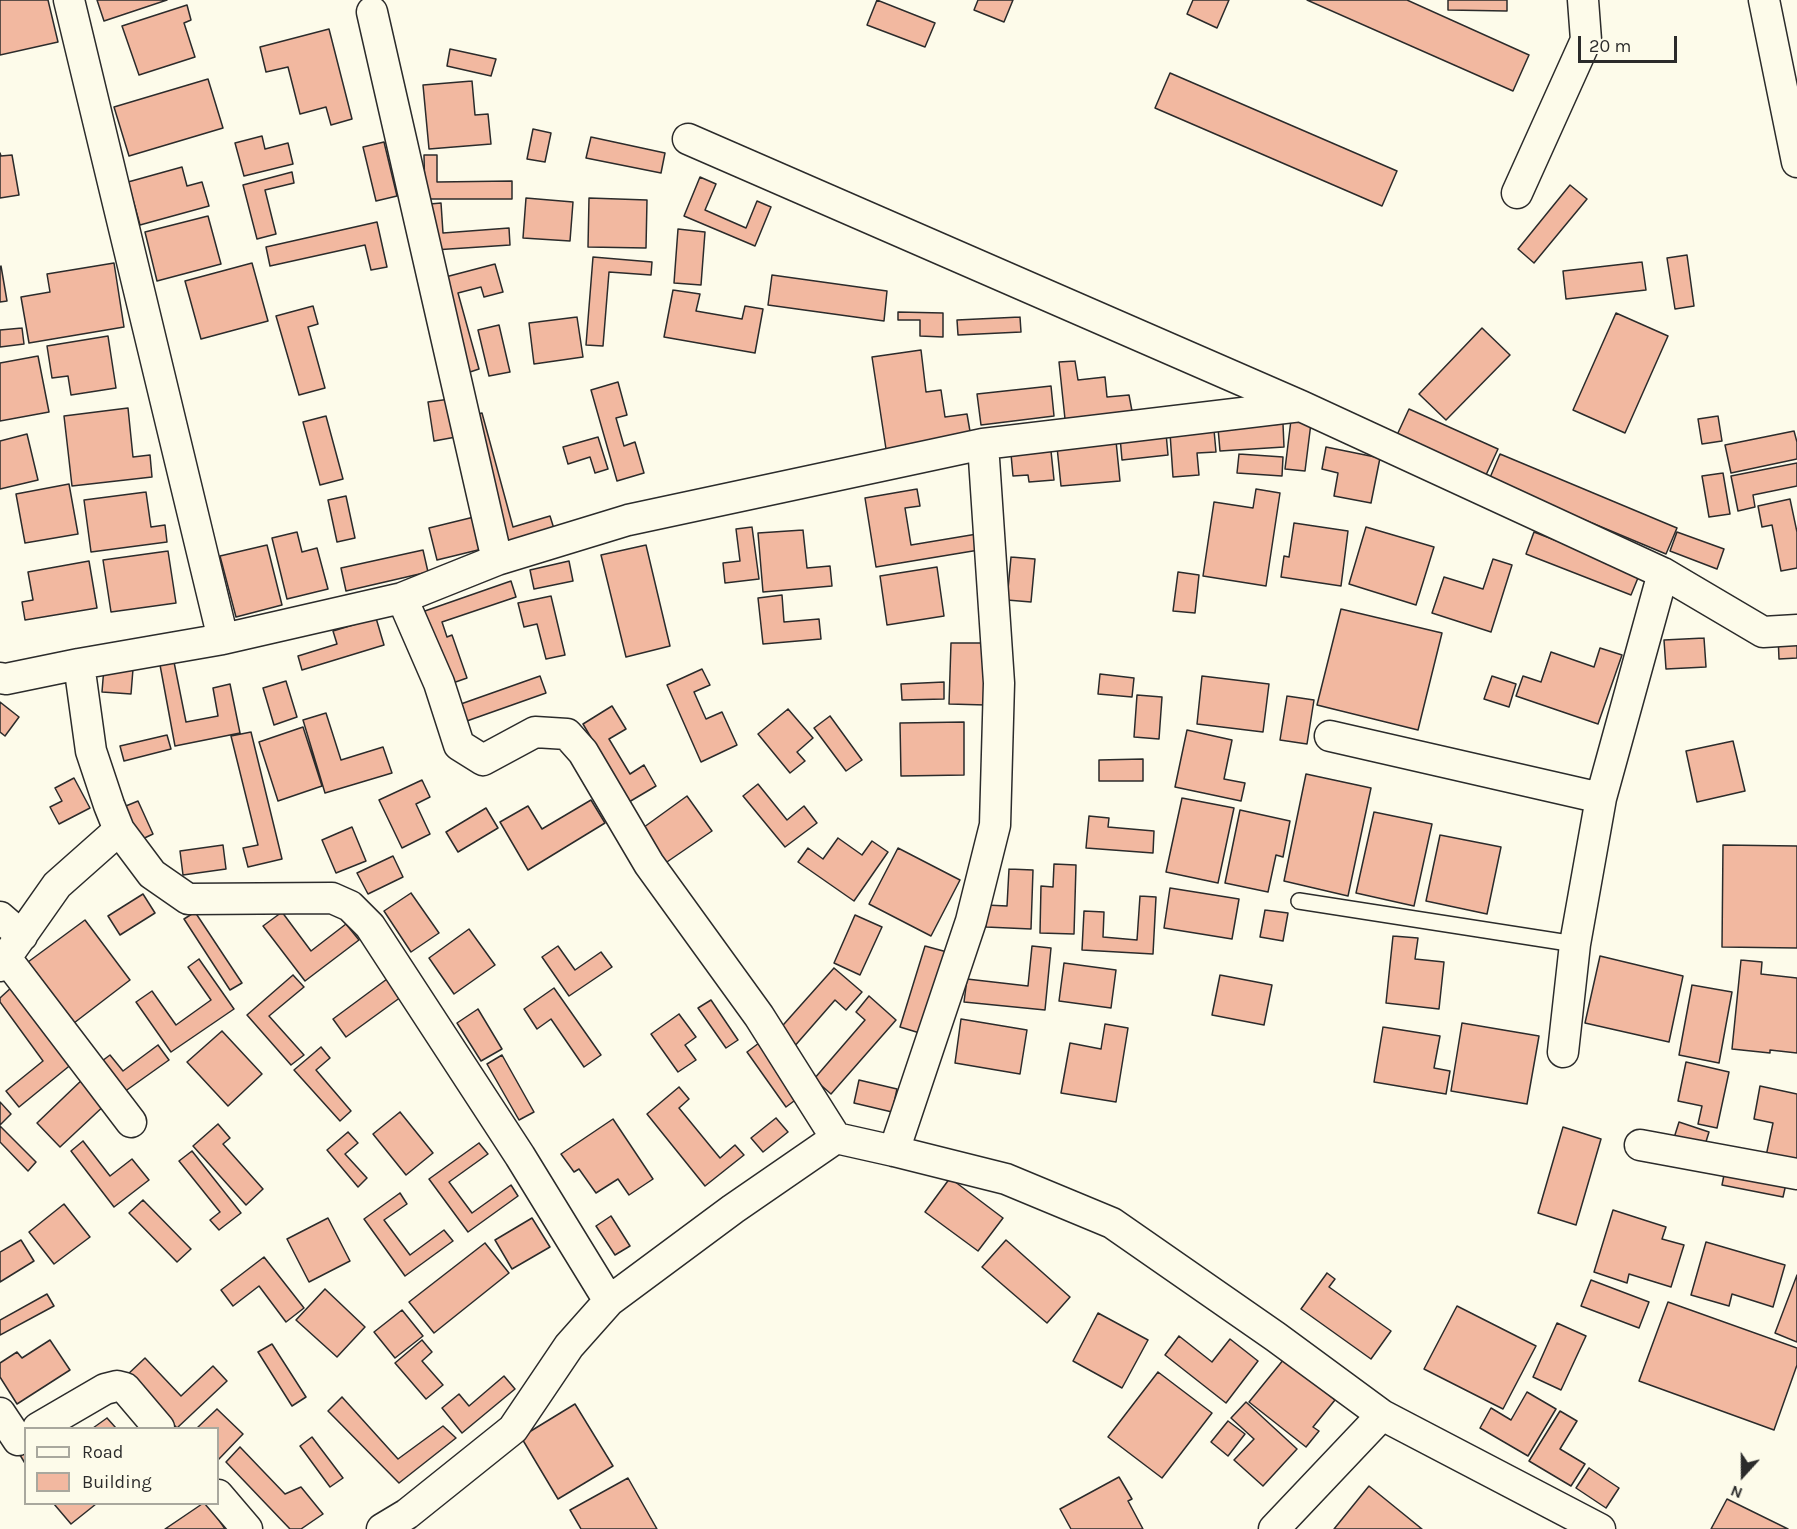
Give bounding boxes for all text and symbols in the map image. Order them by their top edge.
scale bar [1581,24,1680,62]
text: 20 m [1589,35,1631,57]
legend [24,1427,219,1505]
text: Road [82,1441,123,1463]
north arrow [1713,1445,1773,1505]
text: Building [82,1471,152,1493]
text: N [1728,1481,1745,1503]

